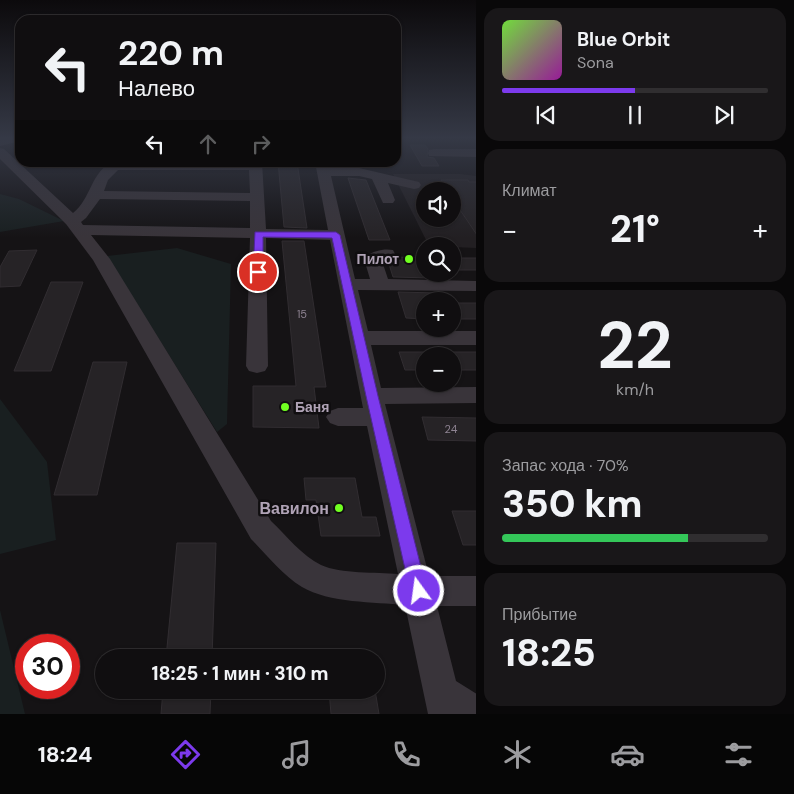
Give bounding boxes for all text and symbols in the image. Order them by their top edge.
text: Blue Orbit [577,27,670,52]
text: 220 m [118,30,224,76]
icon: left [35,35,100,100]
text: Sona [577,52,614,73]
text: Налево [118,74,195,103]
icon: previous [532,101,560,129]
icon: pause [621,101,649,129]
icon: next [710,101,738,129]
icon: left [141,130,169,158]
icon: ahead [194,130,222,158]
icon: right [247,130,275,158]
text: Климат [502,180,556,201]
map controls [416,182,461,392]
button: sound [416,182,461,227]
text: 21° [610,204,660,254]
text: − [502,212,517,249]
text: + [753,212,768,249]
button: search [416,237,461,282]
place label: Пилот [357,250,399,268]
pin [237,251,279,293]
marker: Пилот [403,253,415,265]
icon: arrive [244,258,272,286]
button: + [416,292,461,337]
text: 22 [597,304,673,388]
house number: 15 [297,307,307,321]
button: − [416,347,461,392]
text: km/h [616,379,654,400]
place label: Баня [295,398,329,416]
marker: Баня [279,401,291,413]
house number: 24 [445,422,458,436]
text: Запас хода · 70% [502,455,629,476]
text: 350 km [502,479,643,529]
place label: Вавилон [259,498,329,519]
marker: Вавилон [333,502,345,514]
position arrow [392,564,444,616]
text: Прибытие [502,604,577,625]
text: 18:25 [502,628,596,678]
speed limit sign: 30 [15,634,80,699]
text: 18:25 · 1 мин · 310 m [151,661,329,686]
icon: directions [168,737,203,772]
icon: music [279,737,314,772]
icon: phone [389,737,424,772]
icon: climate [500,737,535,772]
icon: car [610,737,645,772]
icon: filters [721,737,756,772]
text: 18:24 [38,740,92,769]

